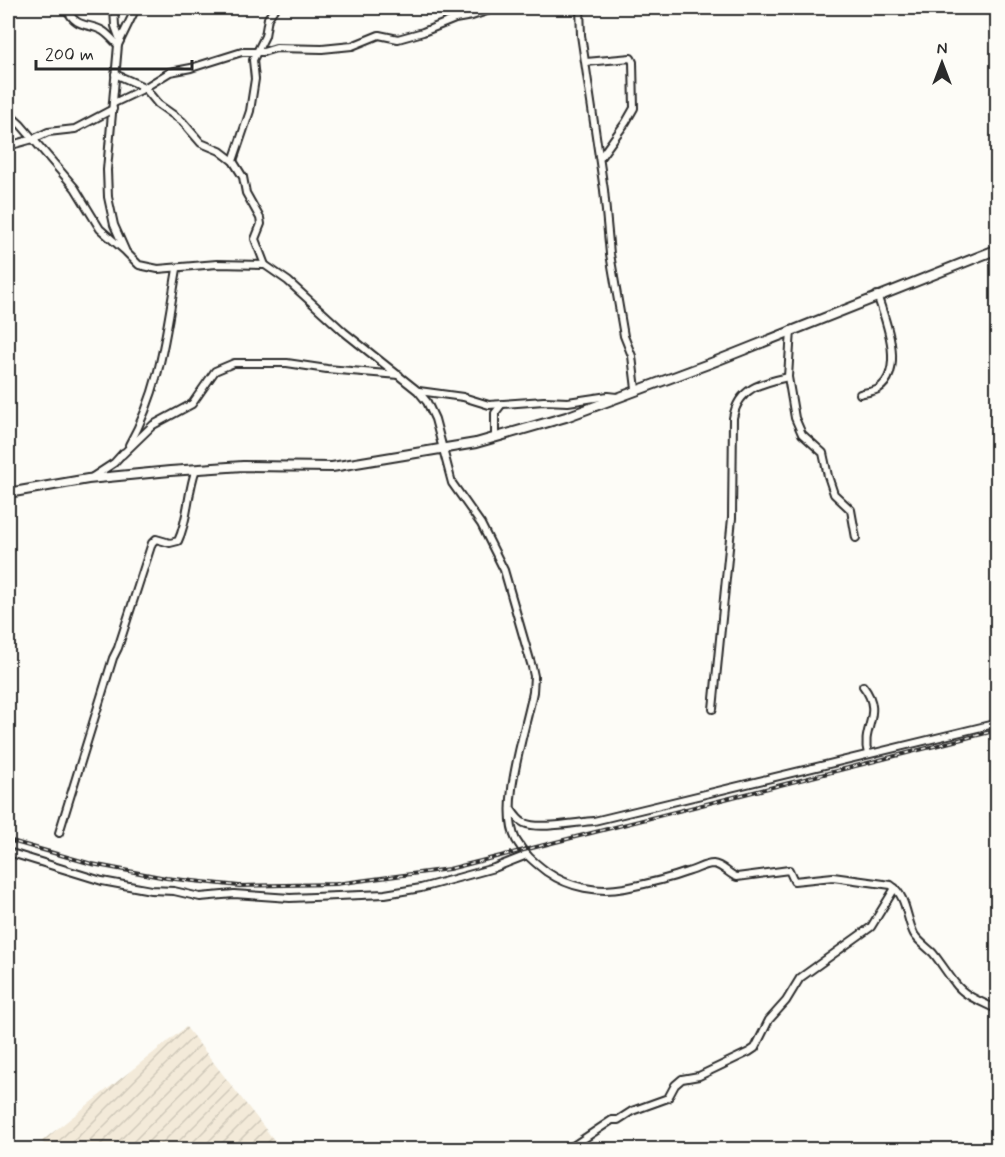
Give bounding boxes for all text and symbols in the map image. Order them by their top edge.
scale bar [36,33,192,71]
north arrow [912,33,972,93]
text: N [937,39,947,60]
text: 200 m [45,43,94,67]

